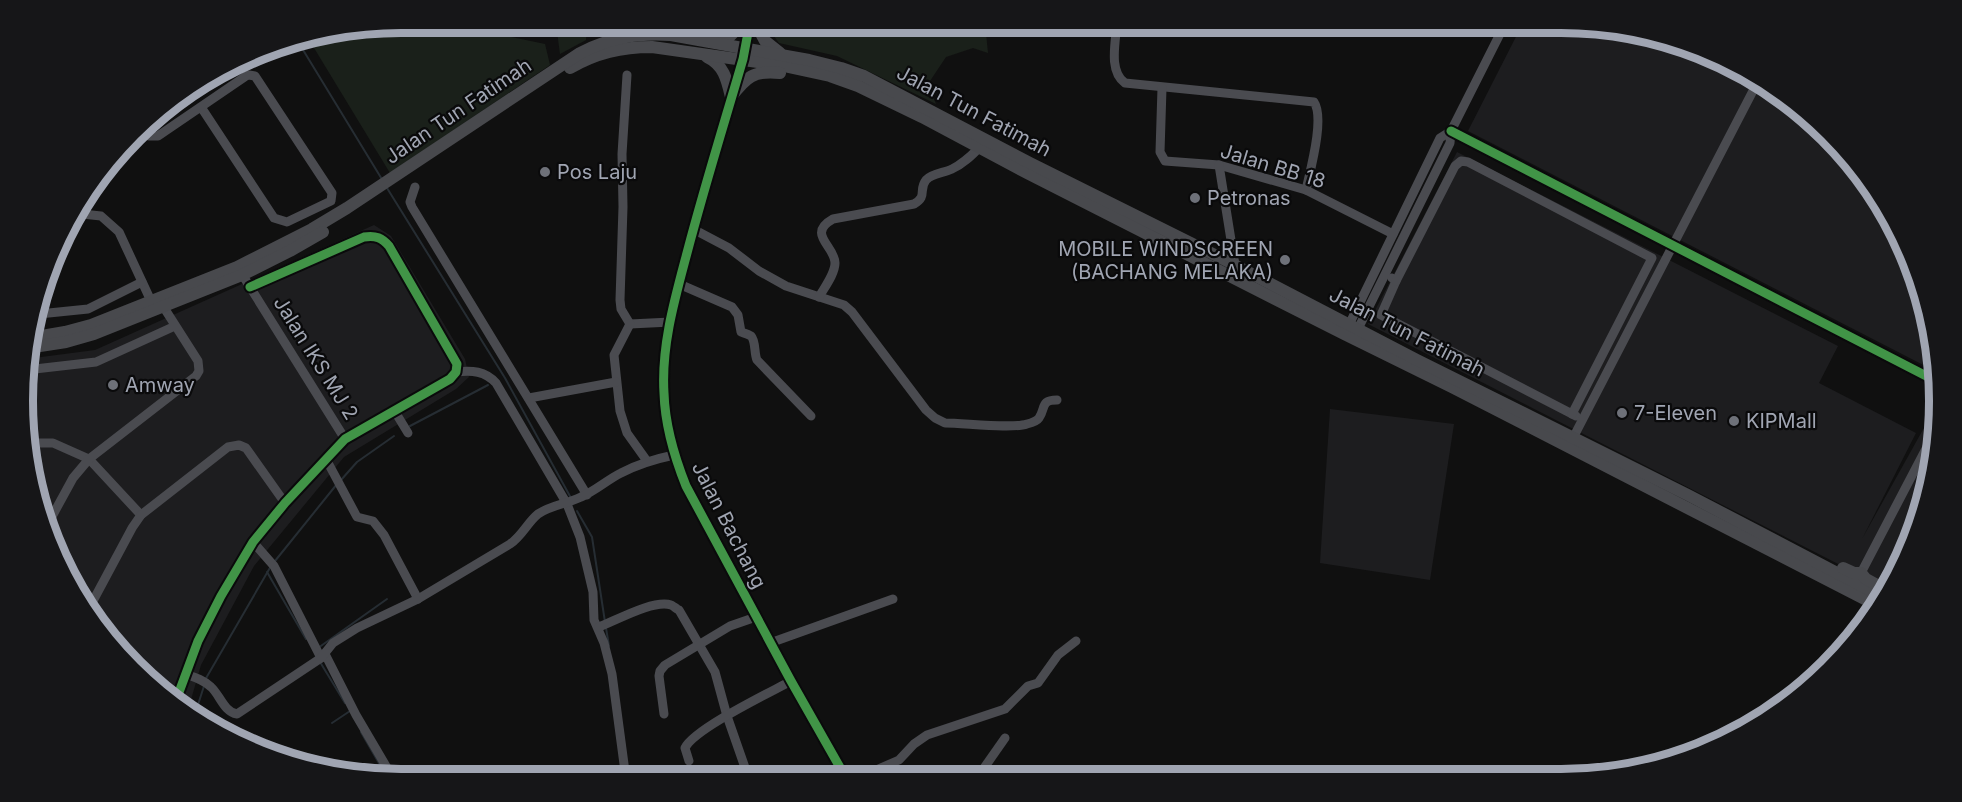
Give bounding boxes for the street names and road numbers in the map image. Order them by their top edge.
street label: Jalan Tun Fatimah [380,53,536,169]
street label: Jalan Tun Fatimah [893,60,1055,162]
street label: Jalan BB 18 [1218,139,1328,193]
street label: Jalan Tun Fatimah [1325,282,1489,382]
street label: Jalan IKS MJ 2 [269,292,363,424]
street label: Jalan Bachang [687,458,771,592]

